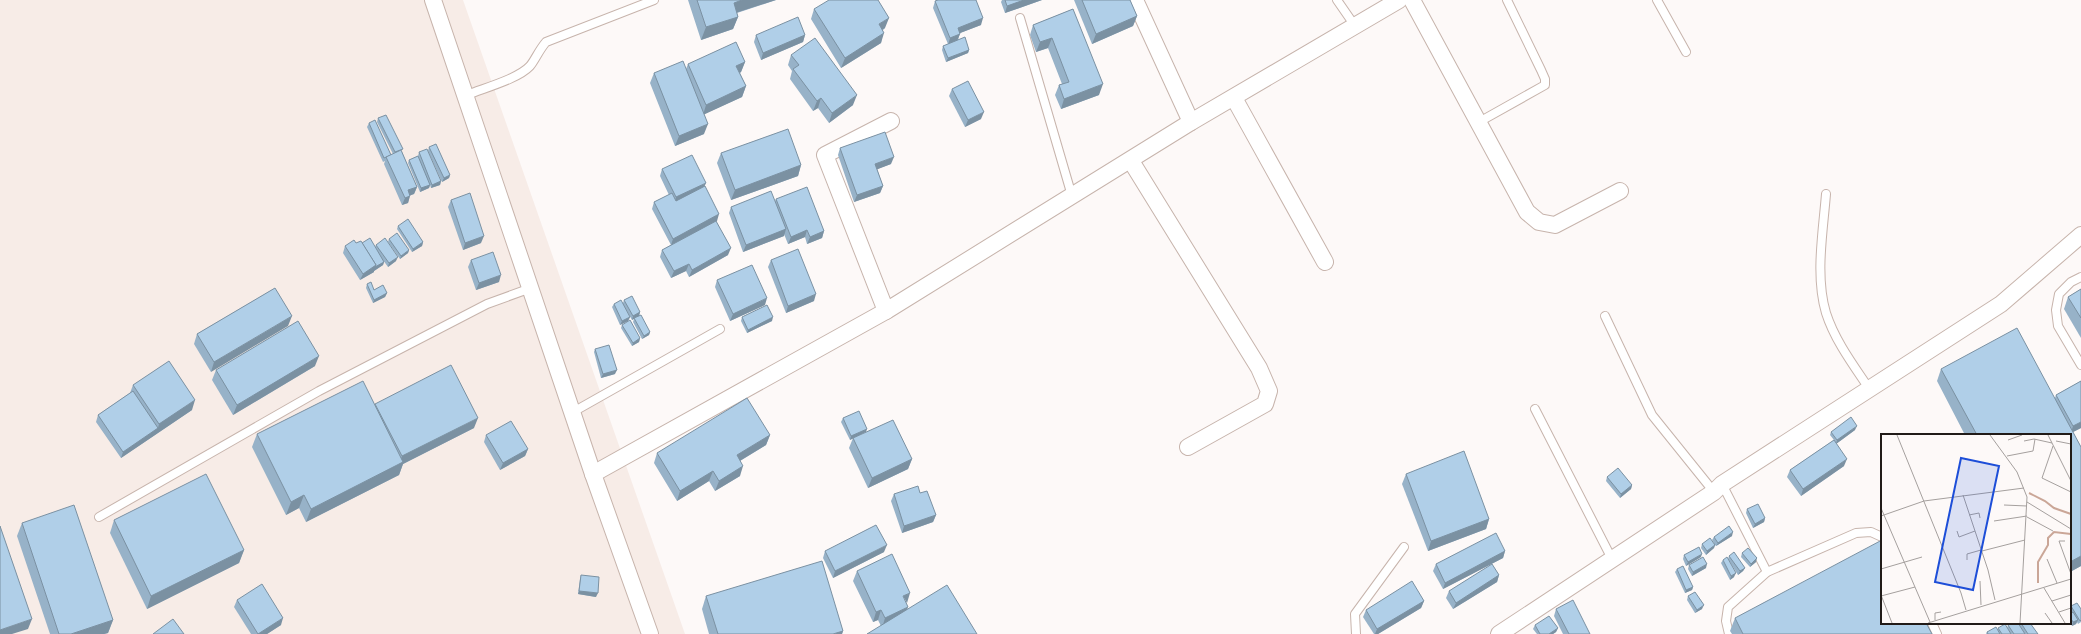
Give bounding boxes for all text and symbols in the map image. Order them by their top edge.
inset map [1881,434,2071,624]

